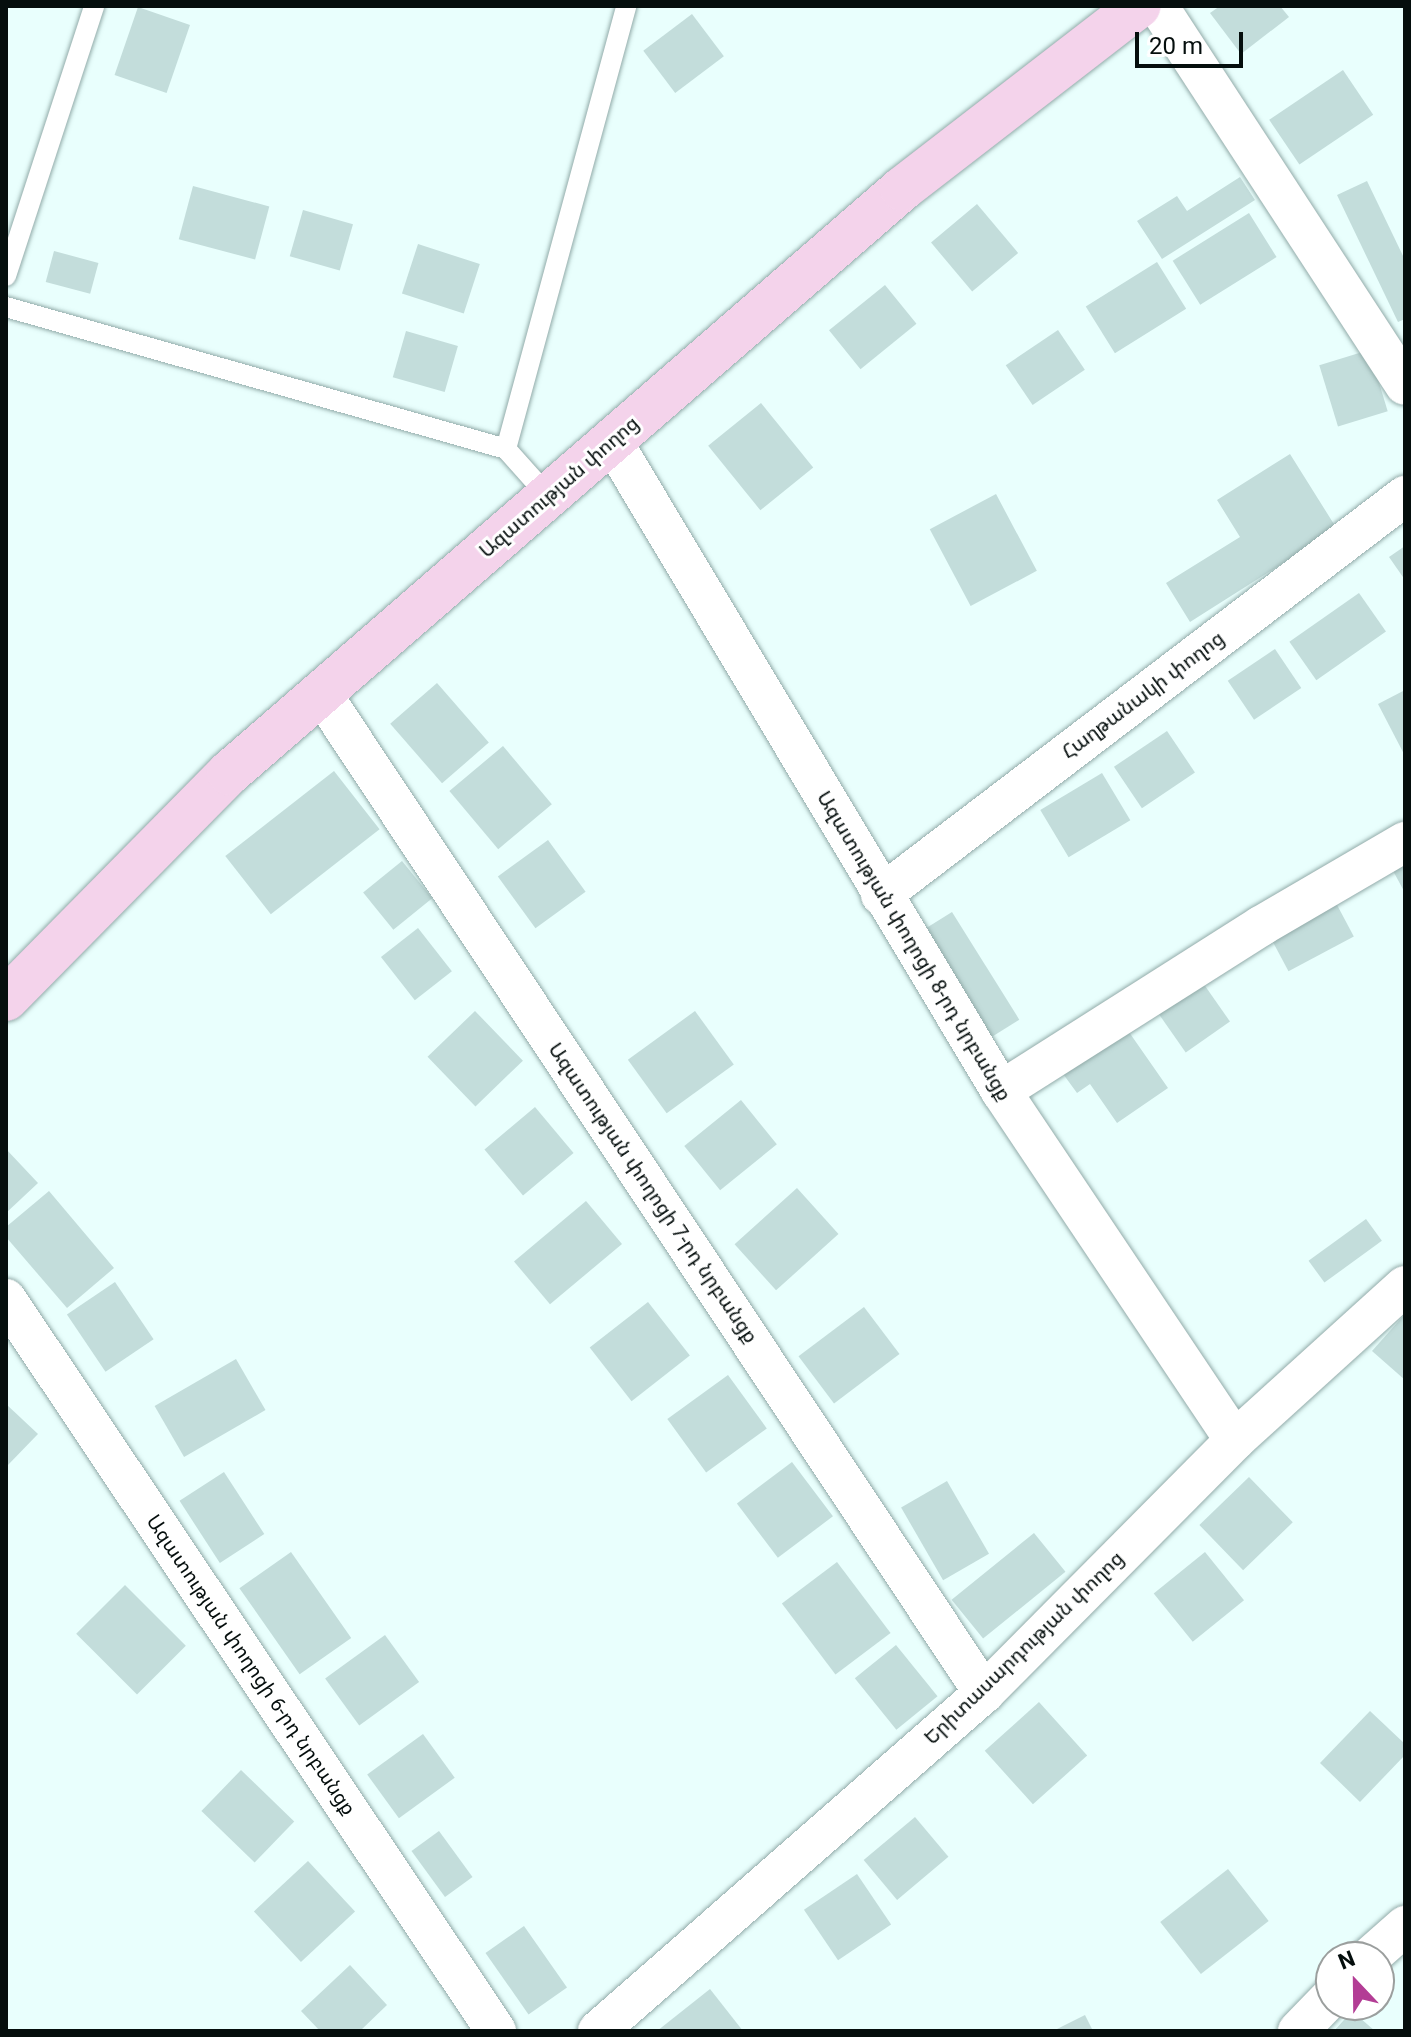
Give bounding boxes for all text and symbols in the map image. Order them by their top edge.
scale bar [1139,16,1247,66]
text: 20 m [1149,32,1203,60]
street label: Ազատության փողոց [474,411,644,563]
street label: Հաղթանակի փողոց [1057,626,1229,764]
street label: Ազատության փողոցի 8-րդ նրբանցք [812,787,1016,1105]
street label: Ազատության փողոցի 7-րդ նրբանցք [543,1038,763,1348]
street label: Ազատության փողոցի 6-րդ նրբանցք [141,1510,361,1820]
street label: Երիտասարդության փողոց [919,1546,1129,1750]
north arrow [1315,1941,1395,2021]
text: N [1335,1946,1358,1975]

